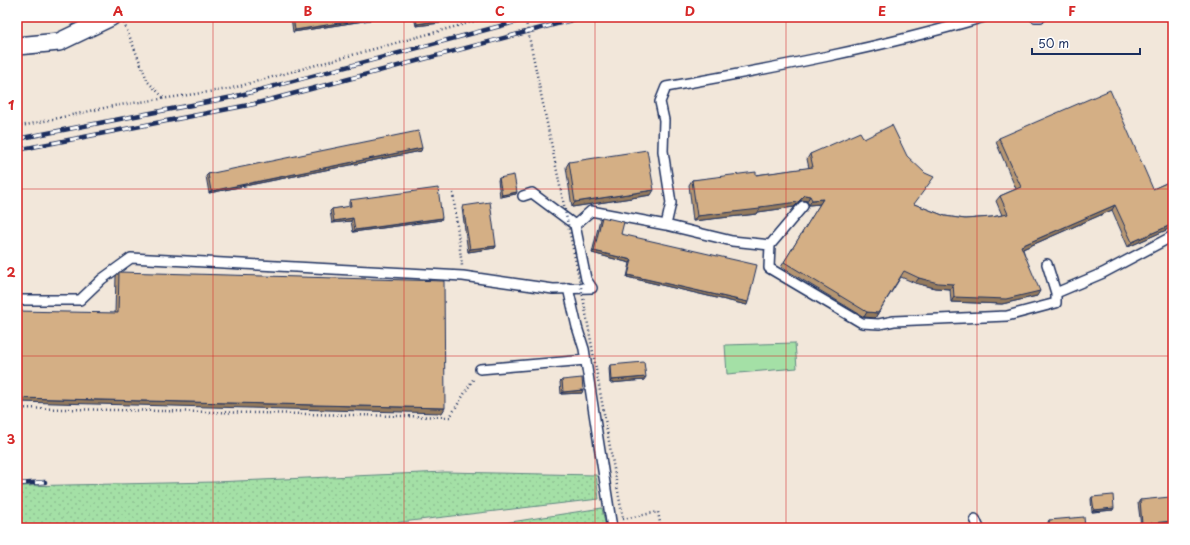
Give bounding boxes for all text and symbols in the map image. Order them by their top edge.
text: A [113,1,123,20]
text: B [304,1,313,20]
text: C [495,1,505,20]
text: D [685,1,695,20]
text: E [878,1,886,20]
text: F [1068,1,1076,20]
scale bar [1032,30,1140,56]
text: 50 m [1038,34,1069,52]
text: 1 [8,95,14,114]
text: 2 [6,262,16,281]
text: 3 [7,429,16,448]

